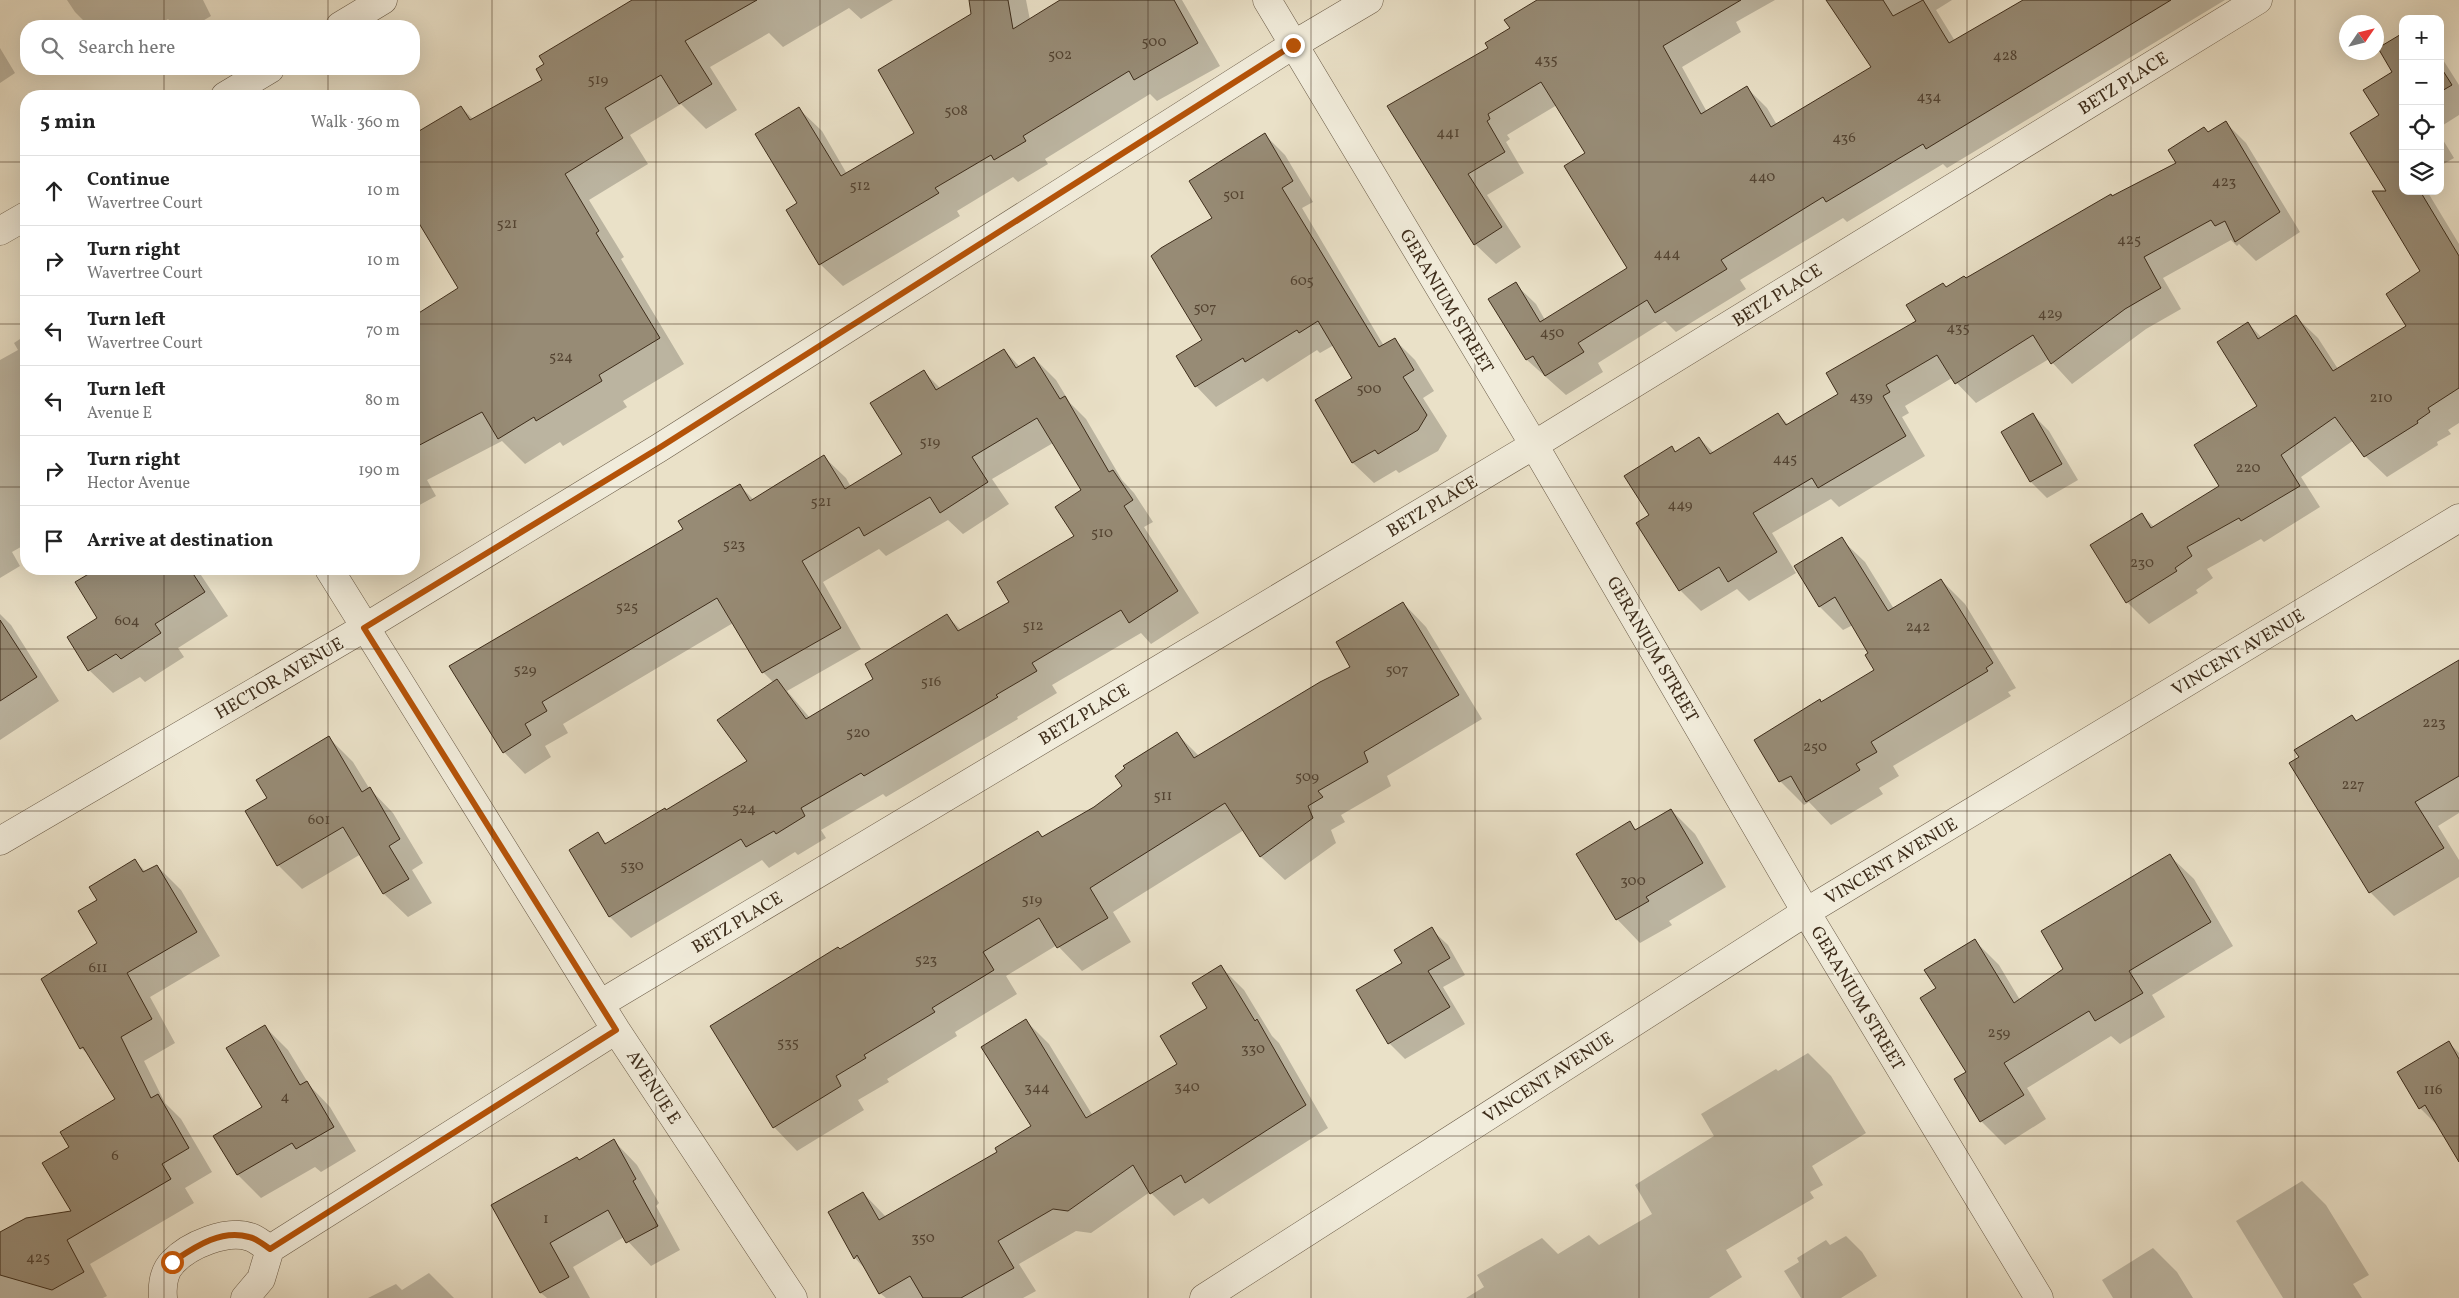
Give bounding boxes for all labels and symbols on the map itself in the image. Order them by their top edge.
north arrow [2339,15,2384,60]
house number: 500 [1141,32,1167,53]
route end [1282,34,1305,57]
house number: 502 [1048,45,1072,66]
house number: 428 [1993,46,2017,67]
street label: BETZ PLACE [2074,47,2174,122]
house number: 435 [1534,50,1558,71]
house number: 519 [588,70,609,91]
house number: 434 [1916,87,1942,108]
house number: 508 [944,101,968,122]
house number: 441 [1436,123,1460,144]
house number: 436 [1832,128,1856,149]
house number: 440 [1749,167,1775,188]
house number: 423 [2212,172,2236,193]
house number: 512 [849,176,871,197]
house number: 501 [1223,185,1245,206]
house number: 521 [496,214,518,235]
street label: GERANIUM STREET [1393,225,1499,379]
house number: 425 [2117,230,2141,251]
house number: 444 [1654,244,1680,265]
street label: BETZ PLACE [1728,259,1828,334]
house number: 605 [1290,271,1314,292]
house number: 507 [1193,298,1217,319]
house number: 429 [2038,304,2063,325]
house number: 435 [1946,318,1970,339]
house number: 450 [1540,323,1564,344]
house number: 524 [549,347,573,368]
house number: 500 [1356,379,1382,400]
house number: 439 [1849,387,1873,408]
house number: 210 [2370,388,2392,409]
house number: 519 [920,432,941,453]
house number: 445 [1773,449,1797,470]
house number: 220 [2236,458,2260,479]
street label: BETZ PLACE [1383,470,1483,544]
house number: 521 [810,492,832,513]
house number: 449 [1667,495,1693,516]
house number: 510 [1091,523,1113,544]
house number: 523 [723,535,745,556]
house number: 230 [2130,553,2154,574]
street label: GERANIUM STREET [1600,572,1704,728]
house number: 525 [616,597,638,618]
street label: VINCENT AVENUE [2168,604,2310,703]
house number: 604 [114,611,140,632]
house number: 512 [1022,616,1044,637]
house number: 242 [1906,617,1930,638]
street label: HECTOR AVENUE [211,632,349,726]
house number: 529 [514,660,537,681]
house number: 507 [1385,660,1409,681]
house number: 516 [921,672,941,693]
street label: BETZ PLACE [1035,678,1135,752]
house number: 223 [2422,713,2446,734]
house number: 520 [846,723,870,744]
house number: 250 [1803,737,1827,758]
house number: 509 [1295,767,1319,788]
house number: 227 [2341,775,2365,796]
house number: 511 [1154,786,1172,807]
house number: 524 [732,799,756,820]
house number: 601 [308,810,330,831]
street label: VINCENT AVENUE [1821,813,1963,912]
house number: 530 [620,856,644,877]
house number: 300 [1620,871,1646,892]
street label: BETZ PLACE [688,886,788,960]
house number: 519 [1022,890,1043,911]
street label: GERANIUM STREET [1804,922,1910,1076]
house number: 523 [915,950,937,971]
house number: 611 [88,958,108,979]
house number: 259 [1988,1023,2011,1044]
street label: VINCENT AVENUE [1479,1027,1619,1130]
house number: 535 [777,1033,799,1054]
house number: 330 [1241,1039,1265,1060]
street label: AVENUE E [619,1046,686,1130]
house number: 340 [1174,1077,1200,1098]
house number: 344 [1024,1078,1050,1099]
house number: 116 [2423,1080,2443,1101]
house number: 4 [281,1087,290,1108]
house number: 6 [111,1146,119,1167]
house number: 1 [543,1209,549,1230]
house number: 350 [911,1228,935,1249]
house number: 425 [26,1248,50,1269]
route start [161,1251,184,1274]

